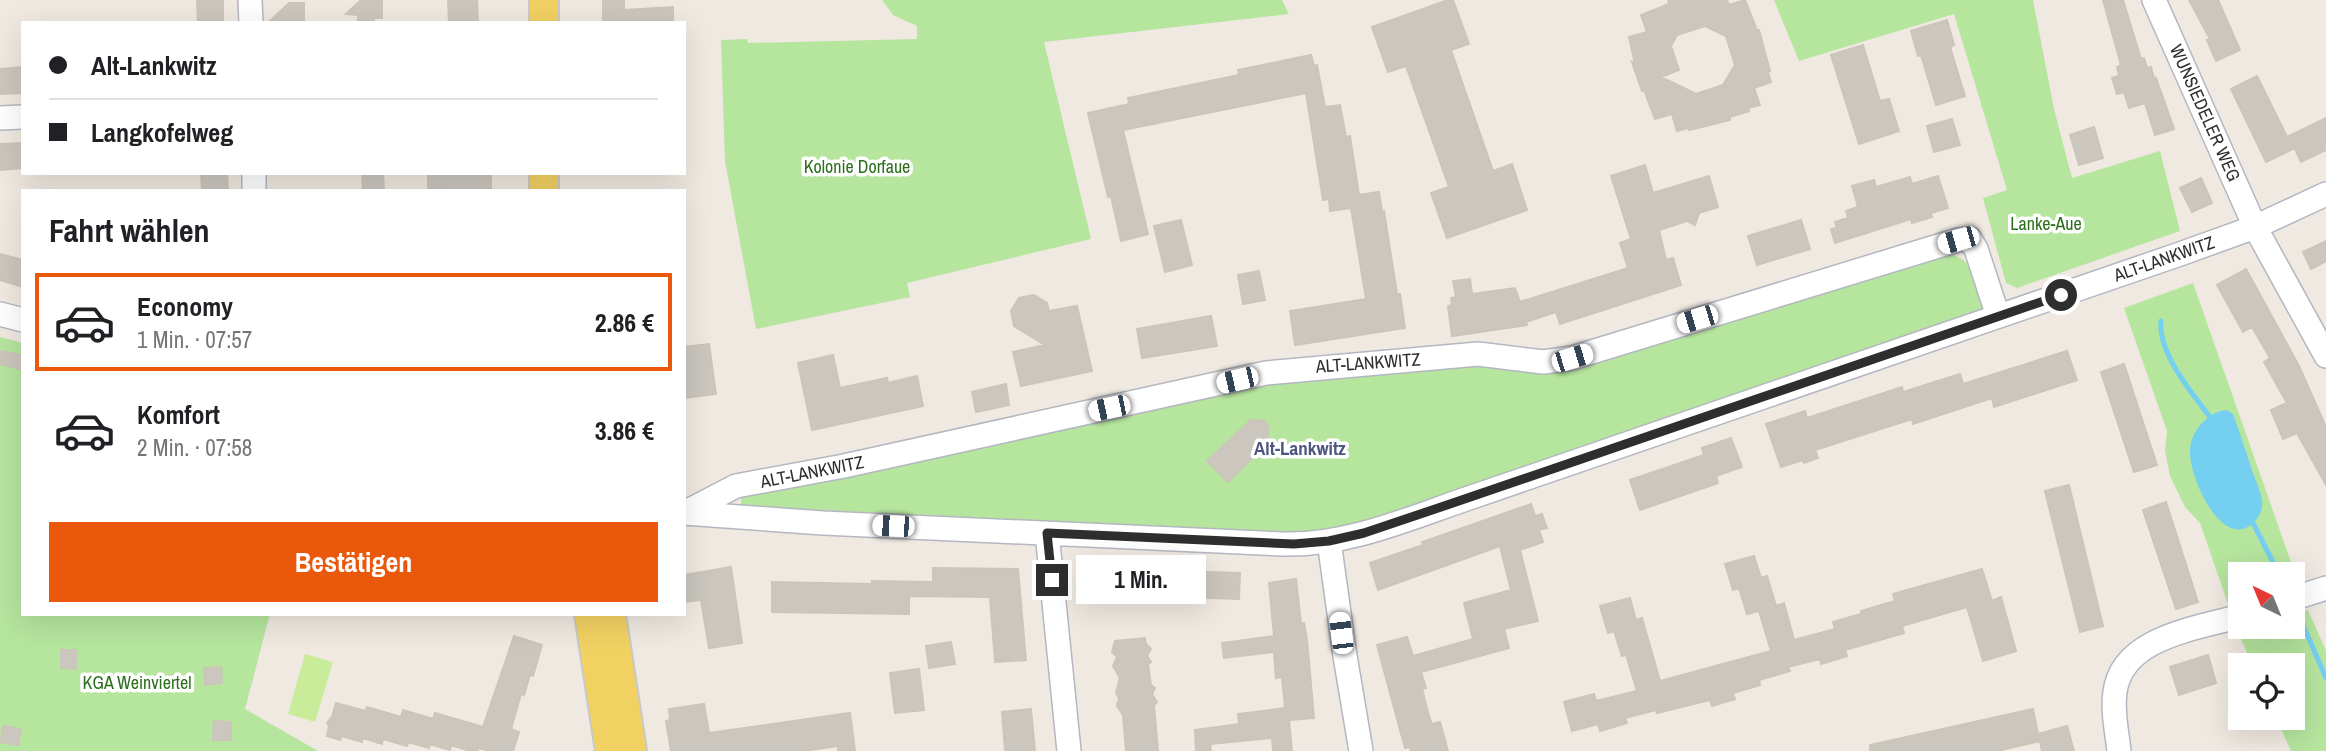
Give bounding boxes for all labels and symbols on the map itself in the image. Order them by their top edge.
street label: WUNSIEDELER WEG [2164,40,2247,185]
park label: Kolonie Dorfaue [804,154,910,179]
park label: Lanke-Aue [2010,211,2082,236]
car [1935,224,1982,256]
street label: ALT-LANKWITZ [2109,230,2217,288]
route start [2045,279,2077,311]
car [1674,303,1721,335]
car [1549,342,1596,374]
street label: ALT-LANKWITZ [1314,346,1421,379]
car [1215,365,1260,395]
car [1087,393,1132,423]
district label: Alt-Lankwitz [1254,435,1346,461]
street label: ALT-LANKWITZ [757,449,866,494]
car [872,515,915,537]
callout: 1 Min. [1076,556,1206,604]
north arrow [2228,562,2305,639]
route end [1036,564,1068,596]
car [1329,611,1354,655]
park label: KGA Weinviertel [83,670,191,695]

